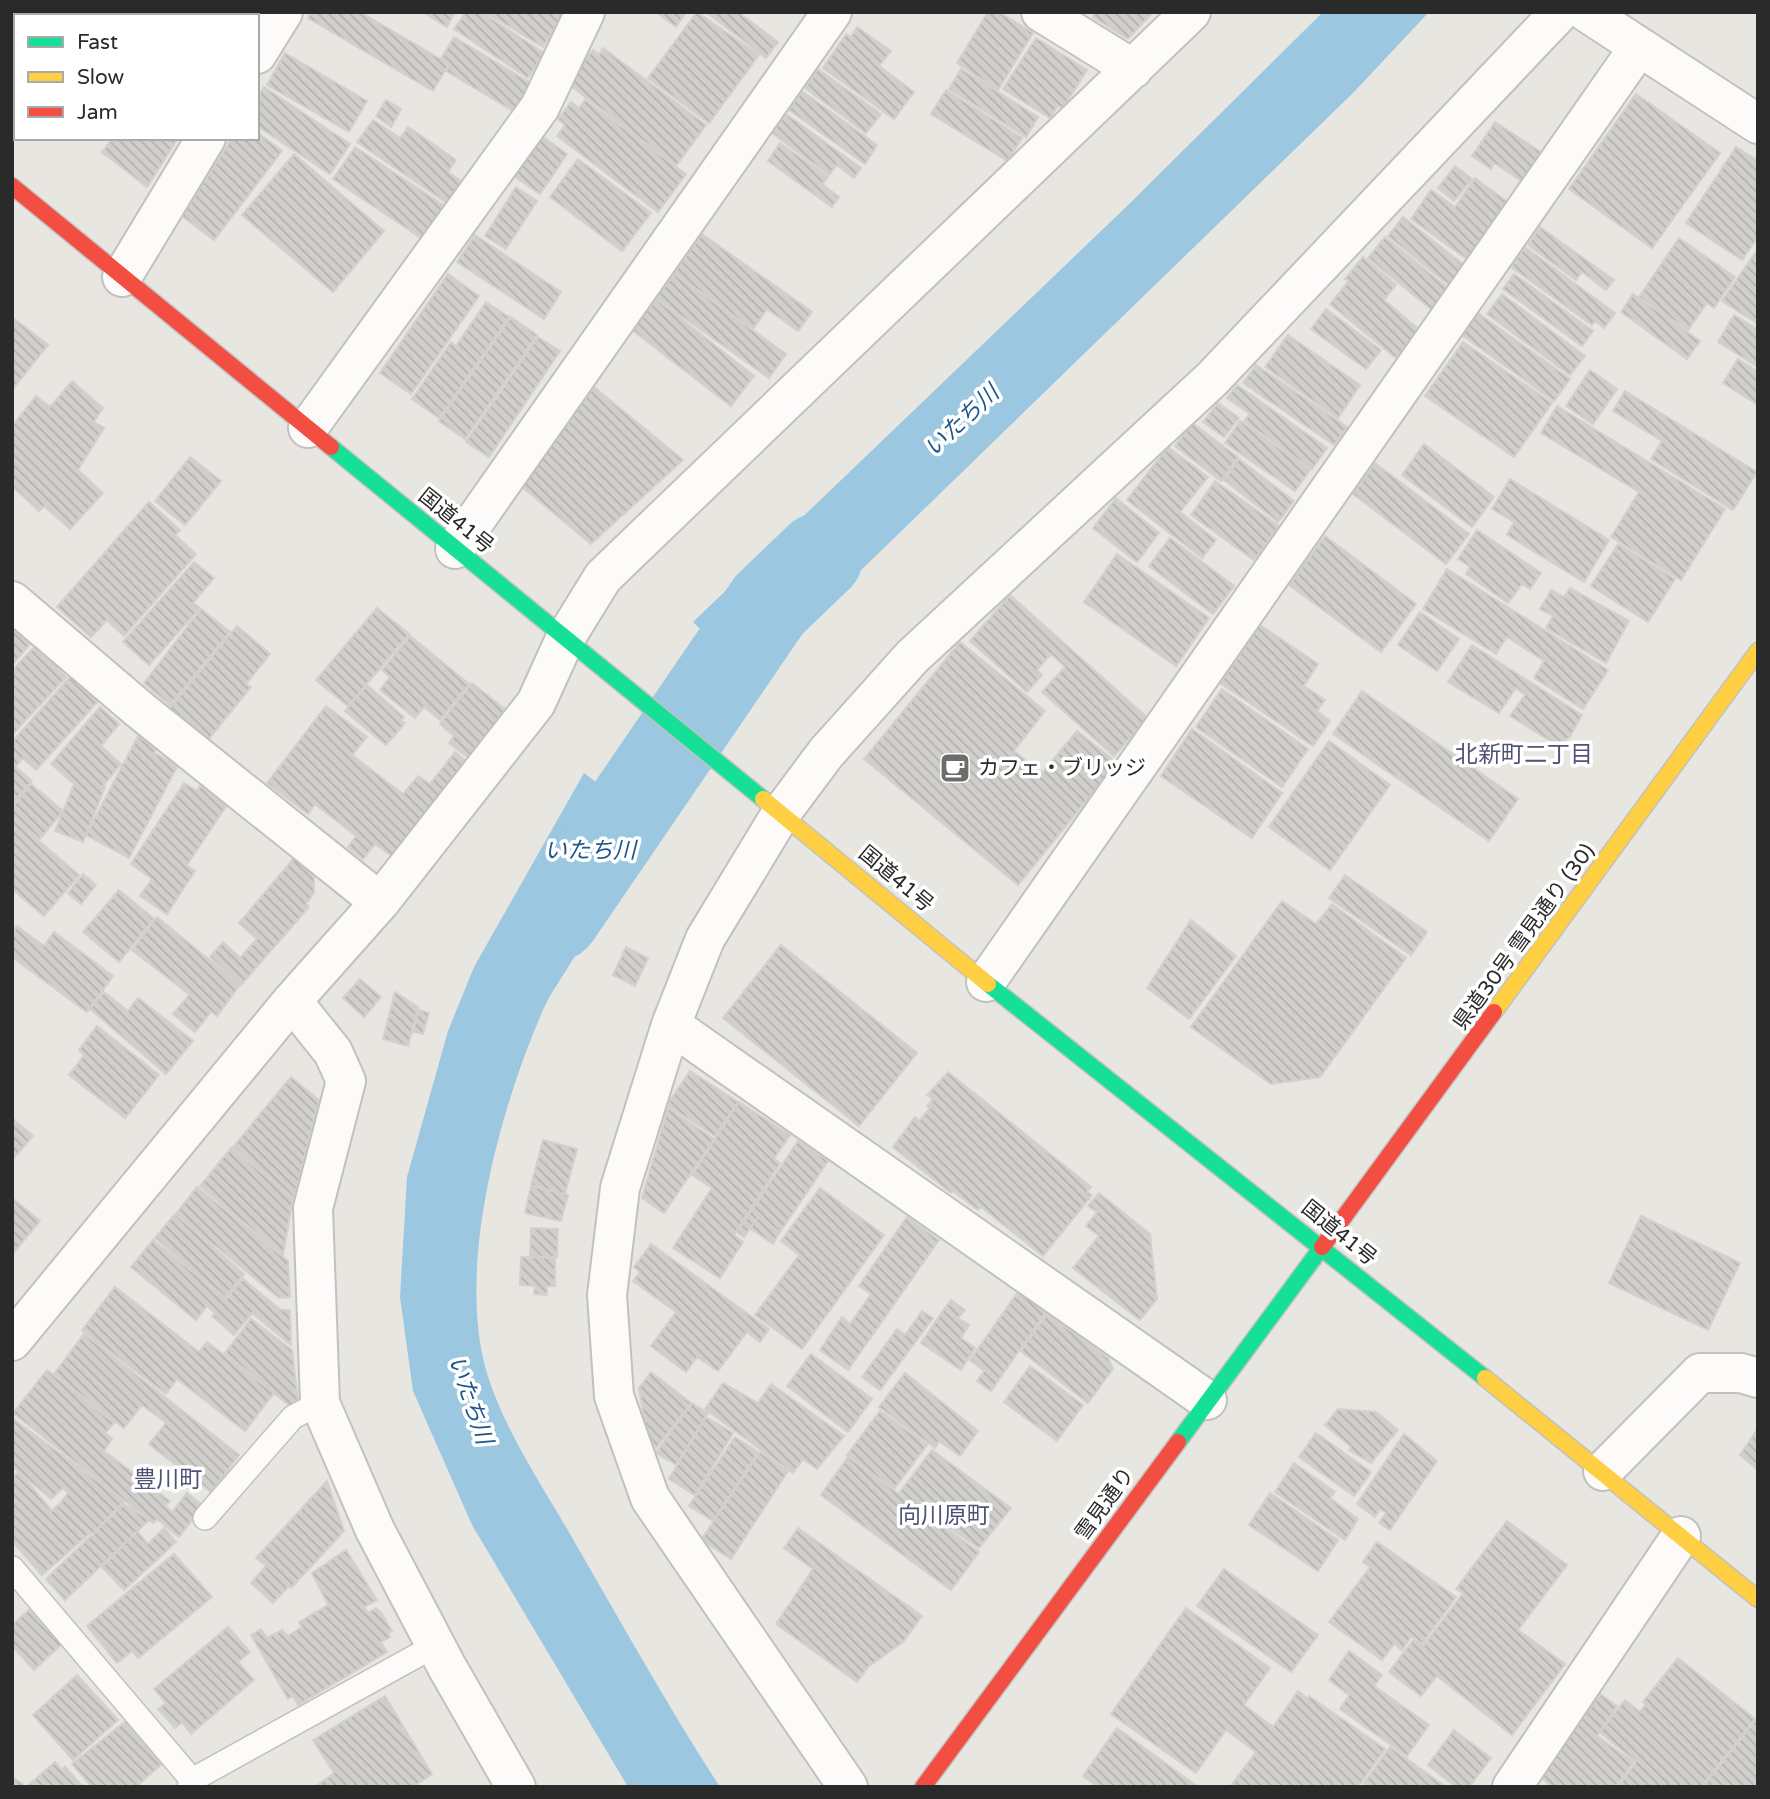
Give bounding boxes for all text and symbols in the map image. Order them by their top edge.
legend [14,14,259,140]
text: Fast [77,30,118,55]
text: Slow [77,65,125,90]
text: Jam [77,100,118,125]
water label: いたち川 [919,377,1007,463]
street label: 国道41号 [413,483,499,559]
district label: 北新町二丁目 [1455,741,1593,769]
cafe icon: カフェ・ブリッジ [938,751,972,785]
place label: カフェ・ブリッジ [978,756,1146,781]
water label: いたち川 [544,837,639,865]
street label: 県道30号 雪見通り (30) [1448,839,1600,1035]
street label: 国道41号 [854,841,938,917]
street label: 国道41号 [1296,1195,1382,1271]
water label: いたち川 [442,1352,499,1451]
street label: 雪見通り [1070,1463,1140,1545]
district label: 豊川町 [134,1466,203,1494]
district label: 向川原町 [898,1502,990,1530]

